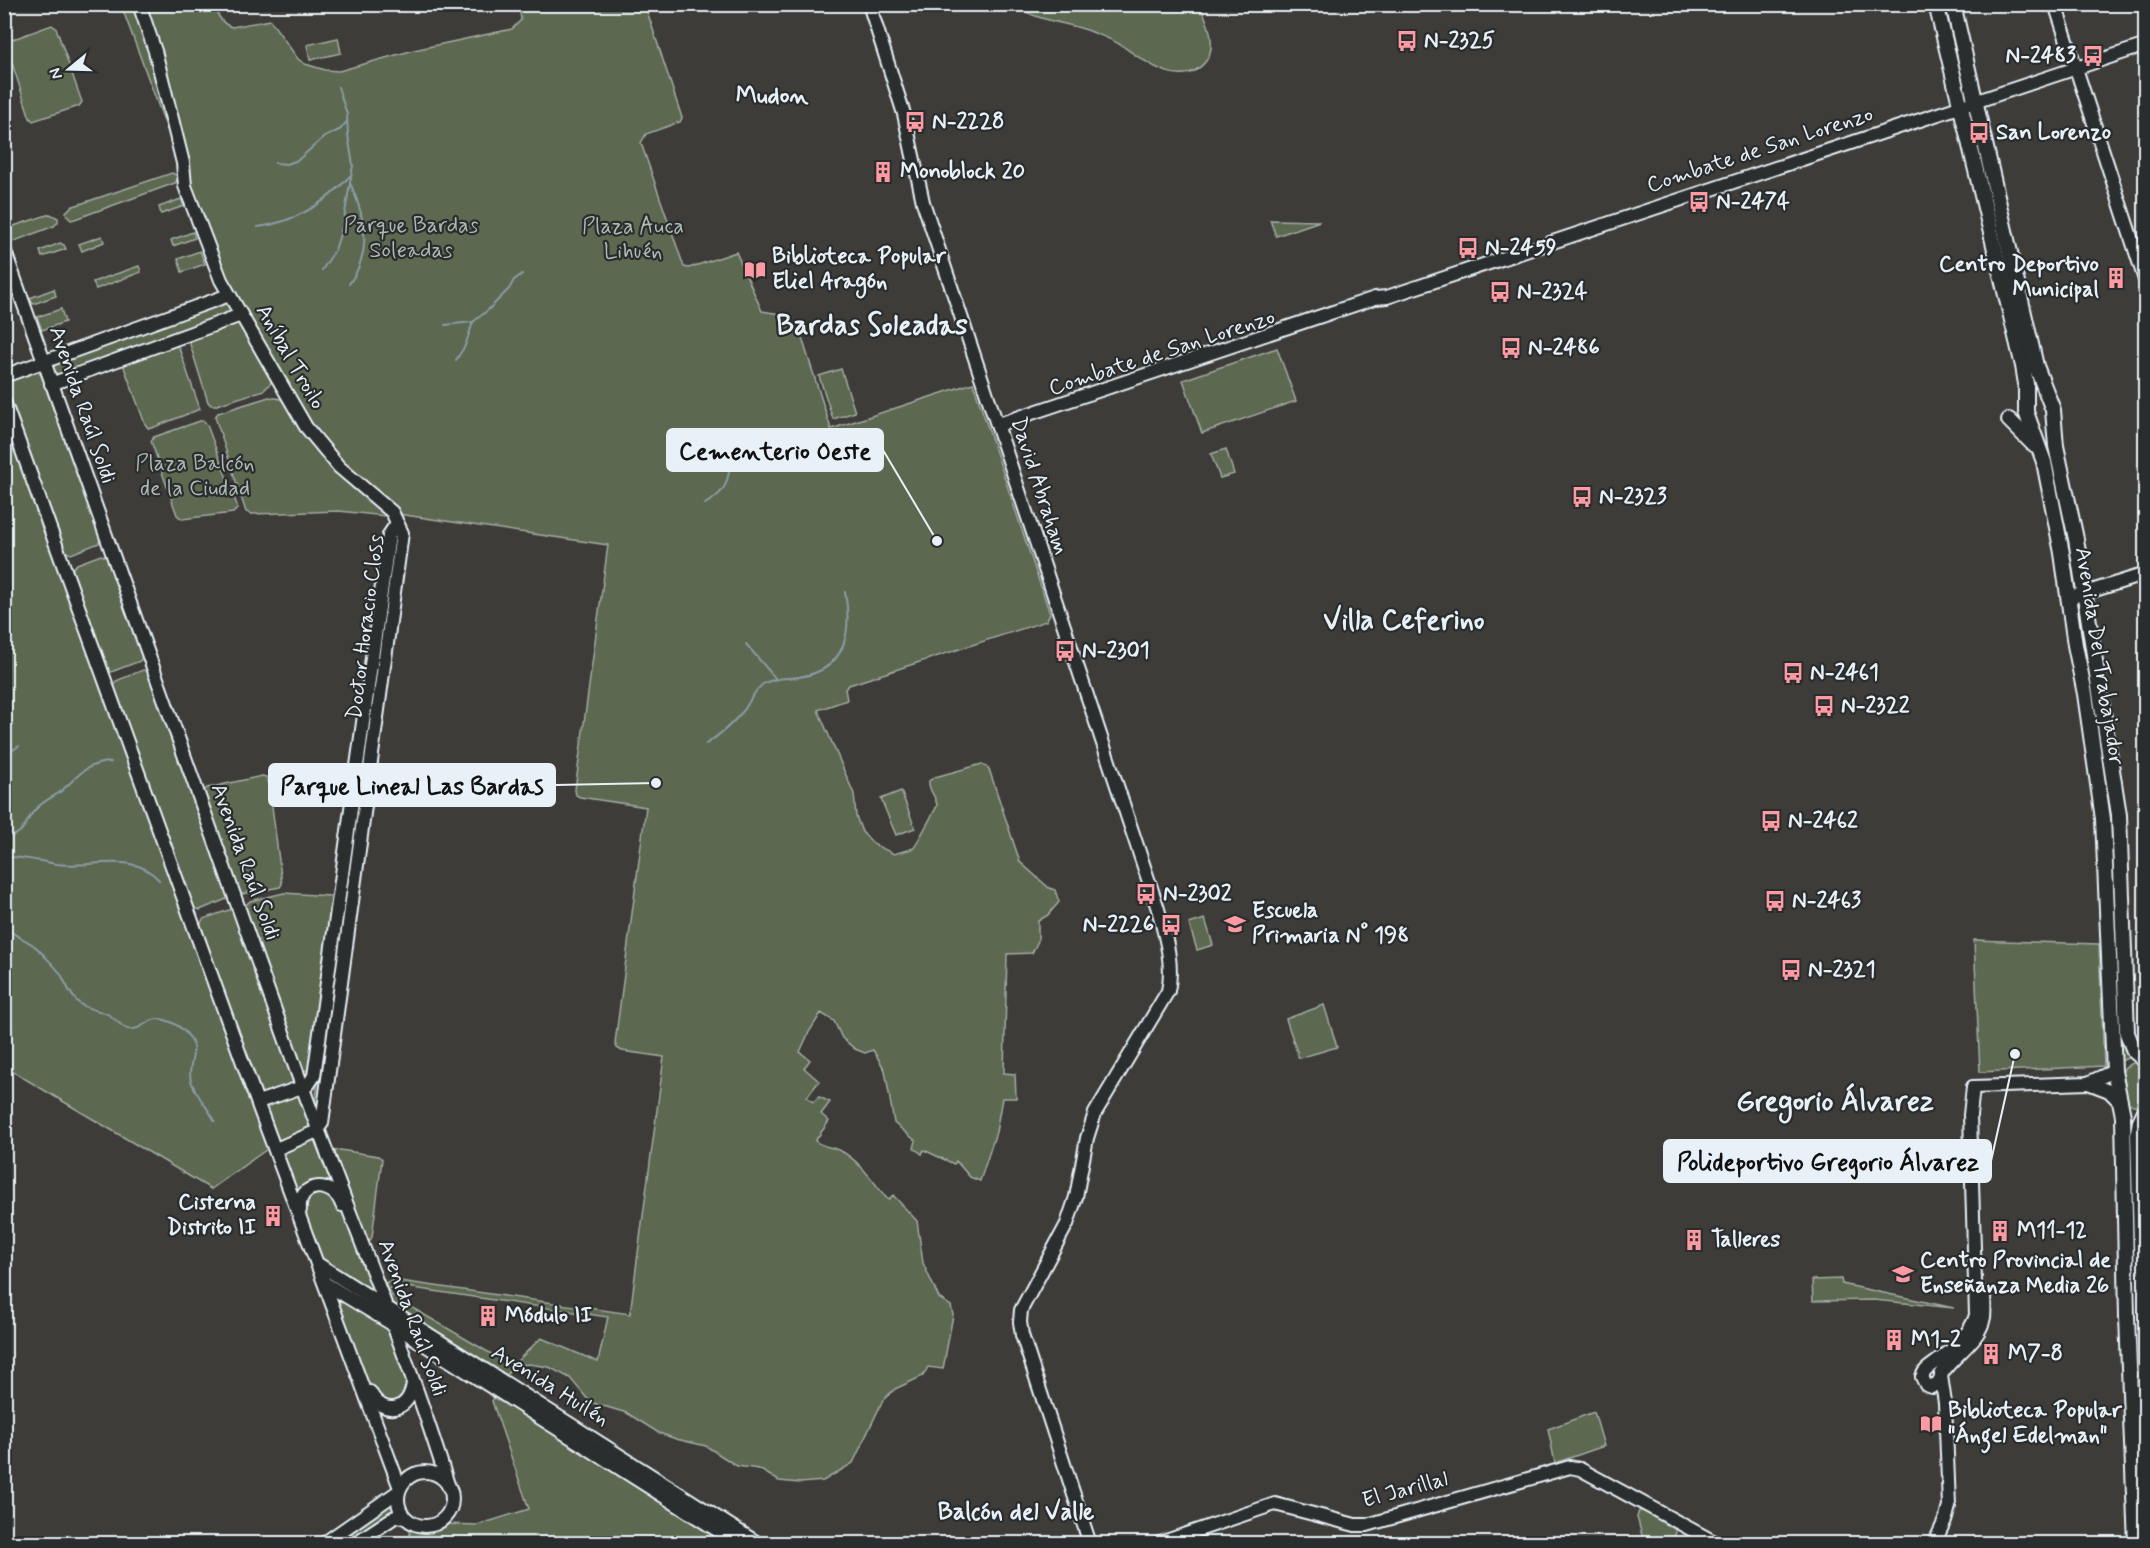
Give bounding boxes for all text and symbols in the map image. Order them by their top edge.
place label: N-2325 [1424,27,1495,55]
bus stop icon: N-2325 [1395,29,1419,53]
north arrow [39,39,99,99]
place label: N-2483 [2006,42,2076,70]
bus stop icon: N-2483 [2081,44,2105,68]
text: N [45,65,68,82]
district label: Mudon [736,81,808,112]
street label: Combate de San Lorenzo [1643,100,1877,200]
place label: N-2228 [932,108,1004,136]
bus stop icon: N-2228 [903,110,927,134]
place label: San Lorenzo [1996,119,2111,147]
bus stop icon: San Lorenzo [1967,121,1991,145]
place label: Monoblock 20 [900,158,1025,186]
building icon: Monoblock 20 [871,160,895,184]
place label: N-2474 [1716,188,1790,216]
bus stop icon: N-2474 [1687,190,1711,214]
park label: Parque Bardas Soleadas [343,212,479,265]
park label: Plaza Auca Lihuén [582,213,684,266]
place label: N-2459 [1485,234,1557,262]
bus stop icon: N-2459 [1456,236,1480,260]
place label: Biblioteca Popular Eliel Aragón [772,243,947,299]
place label: Centro Deportivo Municipal [1939,251,2100,304]
library icon: Biblioteca Popular Eliel Aragón [743,258,767,282]
building icon: Centro Deportivo Municipal [2104,266,2128,290]
place label: N-2324 [1517,278,1588,306]
bus stop icon: N-2324 [1488,280,1512,304]
street label: Aníbal Troilo [249,299,331,415]
street label: Combate de San Lorenzo [1045,303,1279,403]
district label: Bardas Soleadas [776,308,968,345]
street label: Avenida Raúl Soldi [42,322,122,488]
place label: N-2486 [1528,334,1600,362]
bus stop icon: N-2486 [1499,336,1523,360]
street label: David Abraham [1004,413,1074,559]
callout: Cementerio Oeste [667,429,883,471]
text: Cementerio Oeste [679,437,871,468]
park label: Plaza Balcón de la Ciudad [135,450,255,503]
place label: N-2323 [1599,483,1667,511]
bus stop icon: N-2323 [1570,485,1594,509]
street label: Doctor Horacio Closs [341,533,391,721]
street label: Avenida Del Trabajador [2068,545,2130,768]
district label: Villa Ceferino [1323,603,1485,640]
place label: N-2301 [1082,637,1150,665]
bus stop icon: N-2301 [1053,639,1077,663]
place label: N-2461 [1810,659,1879,687]
bus stop icon: N-2461 [1781,661,1805,685]
place label: N-2322 [1841,692,1910,720]
bus stop icon: N-2322 [1812,694,1836,718]
callout: Parque Lineal Las Bardas [269,764,555,806]
text: Parque Lineal Las Bardas [280,772,544,803]
street label: Avenida Raúl Soldi [204,780,286,944]
place label: N-2462 [1788,807,1858,835]
bus stop icon: N-2462 [1759,809,1783,833]
place label: N-2302 [1163,880,1232,908]
bus stop icon: N-2302 [1134,882,1158,906]
place label: N-2463 [1792,887,1861,915]
bus stop icon: N-2463 [1763,889,1787,913]
place label: Escuela Primaria N° 198 [1252,897,1409,950]
place label: N-2226 [1083,911,1154,939]
school or university icon: Escuela Primaria N° 198 [1223,912,1247,936]
bus stop icon: N-2226 [1159,913,1183,937]
place label: N-2321 [1808,956,1876,984]
bus stop icon: N-2321 [1779,958,1803,982]
district label: Gregorio Álvarez [1736,1082,1934,1124]
callout: Polideportivo Gregorio Álvarez [1664,1140,1991,1182]
text: Polideportivo Gregorio Álvarez [1677,1147,1979,1180]
place label: Cisterna Distrito II [167,1189,256,1242]
building icon: Cisterna Distrito II [261,1204,285,1228]
place label: M11-12 [2017,1217,2087,1245]
building icon: M11-12 [1988,1219,2012,1243]
place label: Talleres [1711,1226,1781,1254]
building icon: Talleres [1682,1228,1706,1252]
street label: Avenida Raúl Soldi [371,1236,453,1400]
place label: Centro Provincial de Enseñanza Media 26 [1920,1247,2111,1300]
school or university icon: Centro Provincial de Enseñanza Media 26 [1891,1262,1915,1286]
place label: Módulo II [505,1302,592,1330]
building icon: Módulo II [476,1304,500,1328]
place label: M1-2 [1911,1326,1961,1354]
building icon: M1-2 [1882,1328,1906,1352]
street label: Avenida Huilén [486,1339,614,1433]
place label: M7-8 [2008,1340,2063,1368]
building icon: M7-8 [1979,1342,2003,1366]
place label: Biblioteca Popular "Ángel Edelman" [1948,1397,2123,1454]
library icon: Biblioteca Popular "Ángel Edelman" [1919,1412,1943,1436]
street label: El Jarillal [1359,1465,1451,1515]
district label: Balcón del Valle [938,1497,1095,1528]

